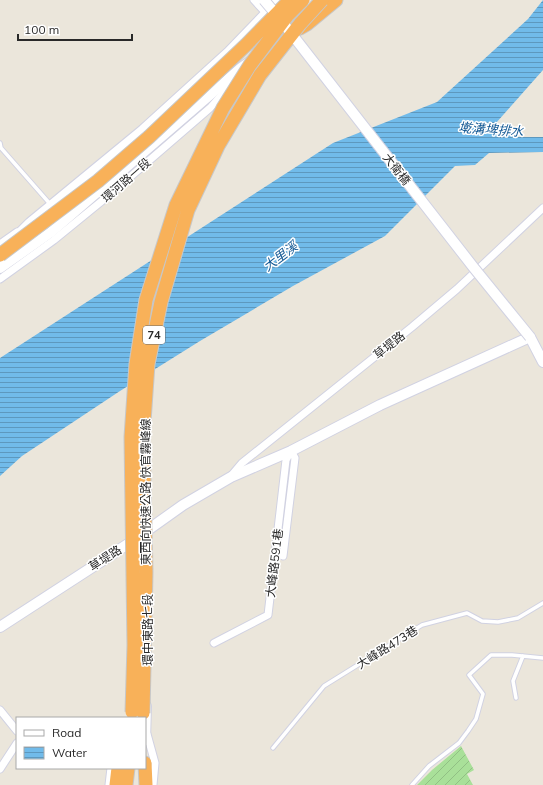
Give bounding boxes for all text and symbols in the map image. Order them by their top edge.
scale bar [18,16,132,42]
text: 100 m [24,22,59,37]
water label: 墘溝埤排水 [458,119,525,139]
street label: 大衛橋 [380,150,414,188]
street label: 環河路一段 [98,155,154,205]
water label: 大里溪 [260,237,302,274]
road number: 74 [143,326,165,344]
street label: 草堤路 [370,328,408,362]
street label: 東西向快速公路 快官霧峰線 [138,418,153,566]
street label: 大峰路591巷 [262,528,286,598]
street label: 草堤路 [86,542,124,574]
street label: 環中東路七段 [140,594,155,666]
street label: 大峰路473巷 [354,622,420,672]
legend [16,717,146,769]
text: Road [52,725,81,740]
text: Water [52,745,88,760]

